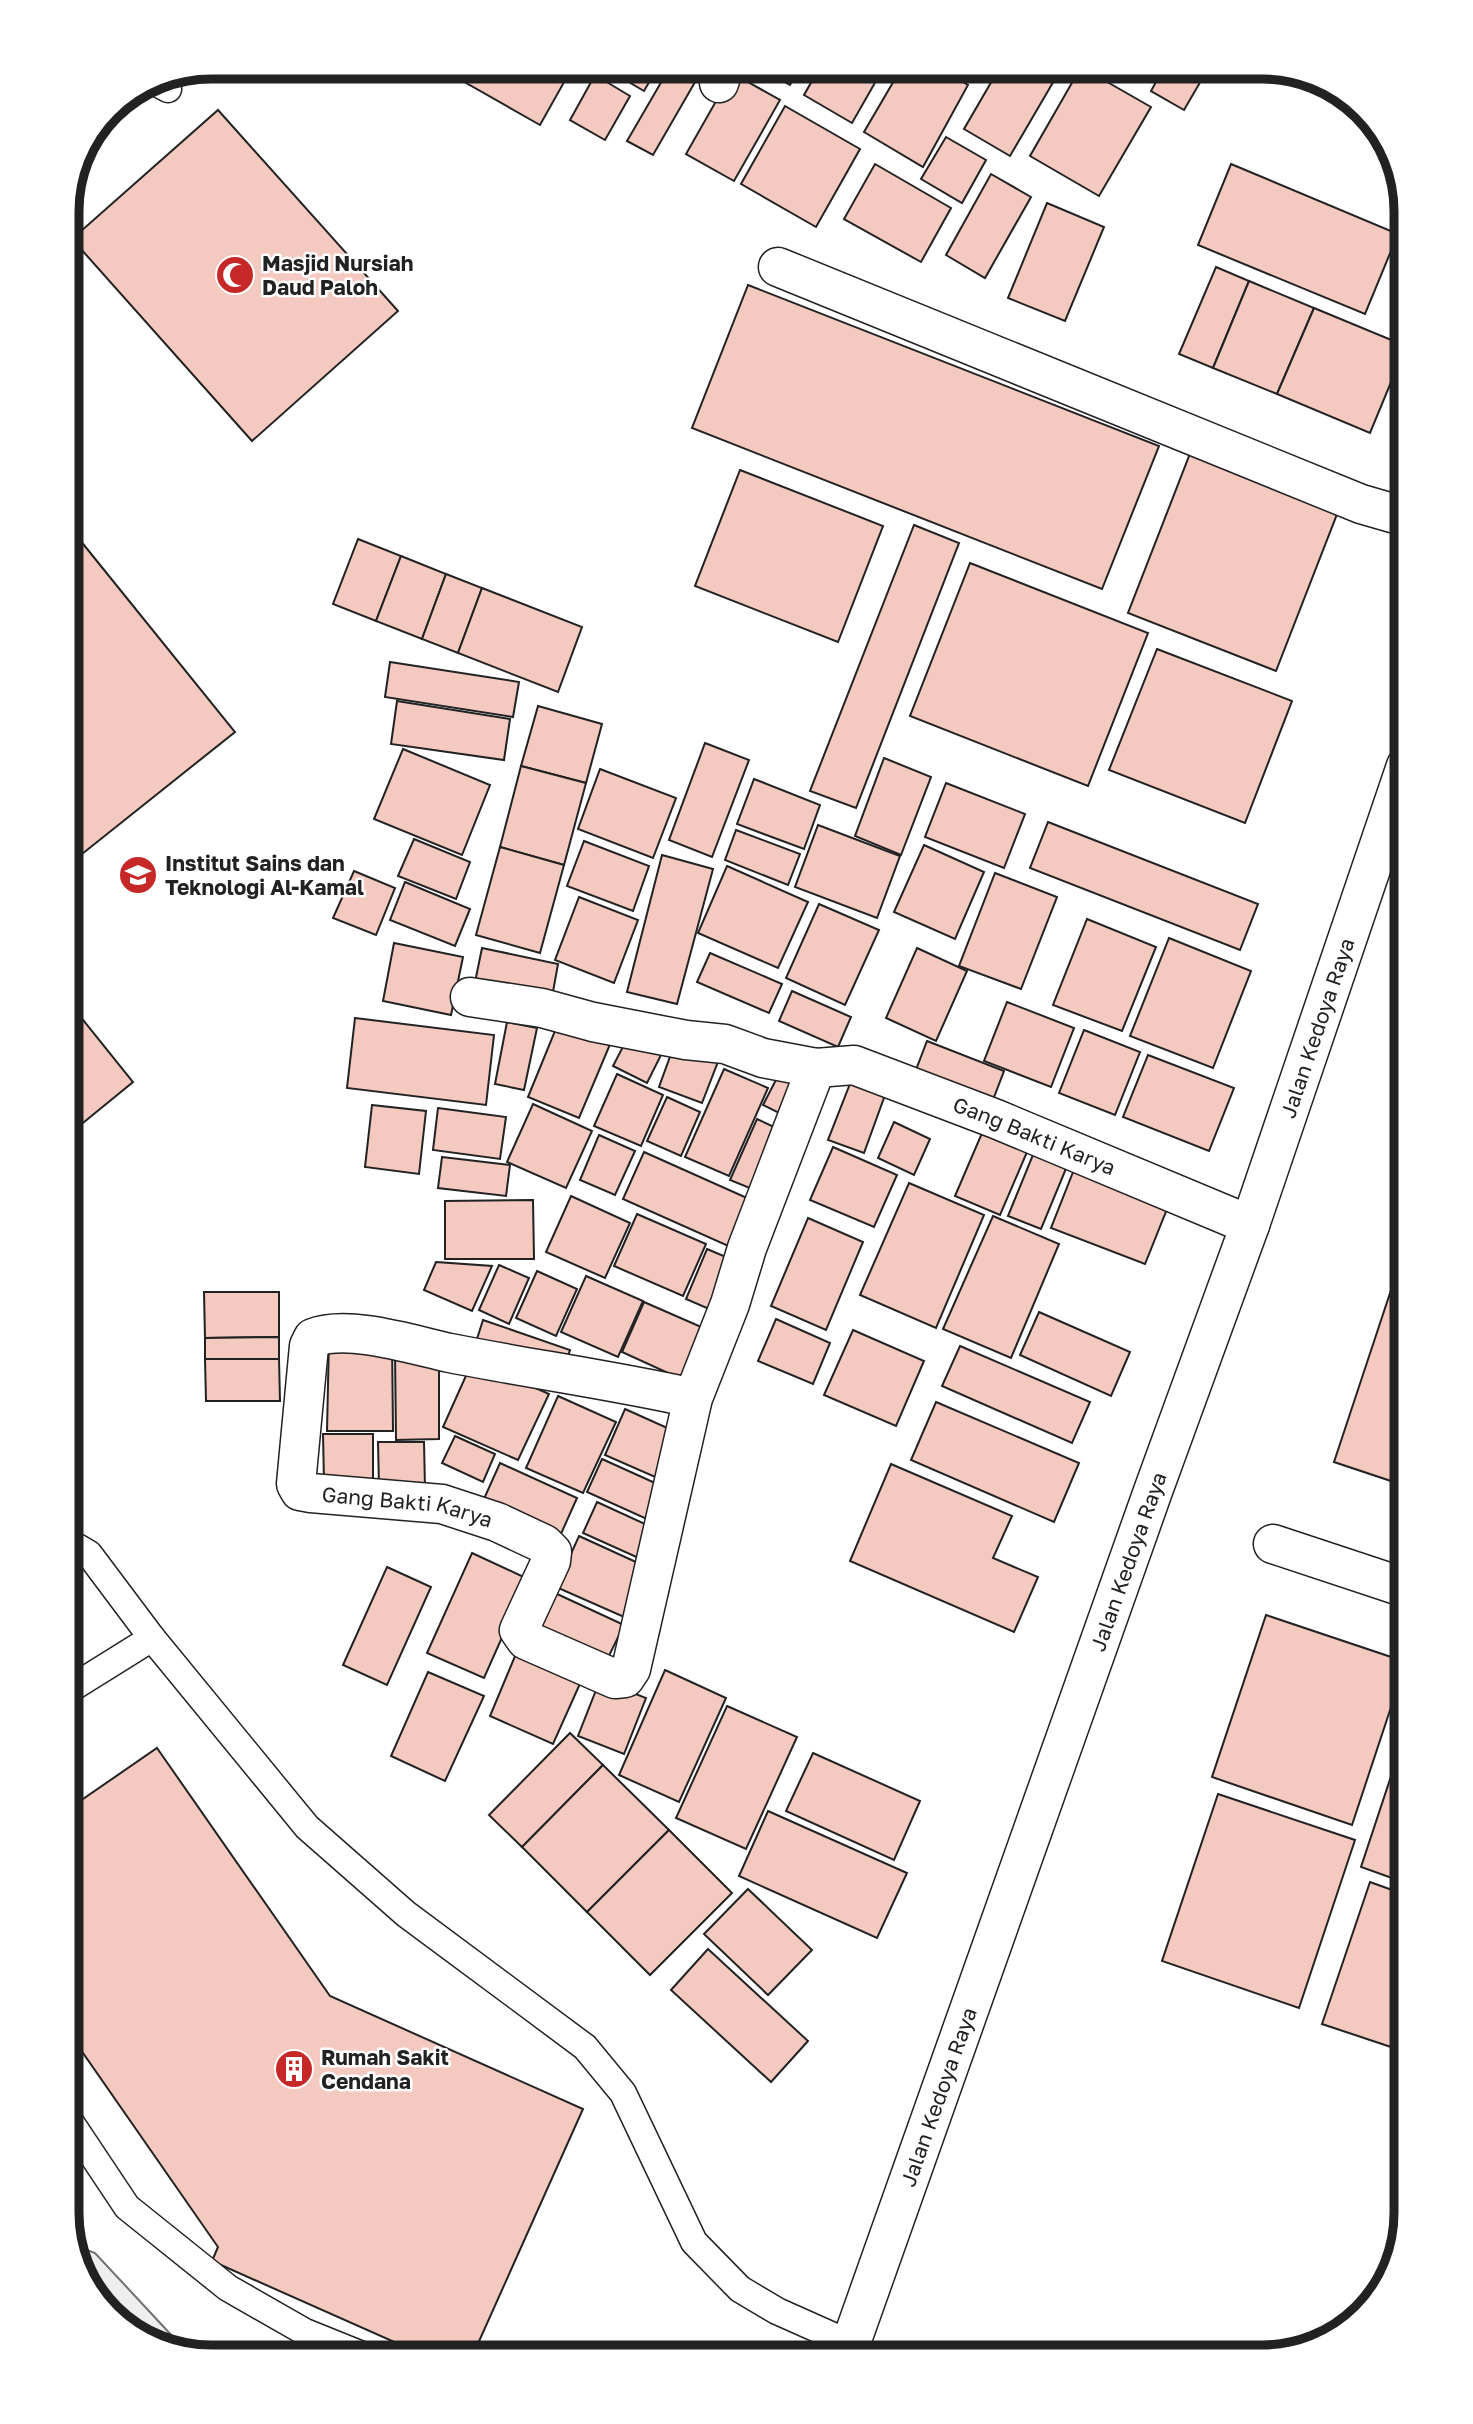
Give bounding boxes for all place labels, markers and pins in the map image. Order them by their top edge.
place label: Masjid Nursiah Daud Paloh [262,250,413,300]
mosque icon: Masjid Nursiah Daud Paloh [214,254,256,296]
place label: Institut Sains dan Teknologi Al-Kamal [165,850,364,900]
school or university icon: Institut Sains dan Teknologi Al-Kamal [117,854,159,896]
place label: Rumah Sakit Cendana [321,2044,449,2094]
building icon: Rumah Sakit Cendana [273,2048,315,2090]

